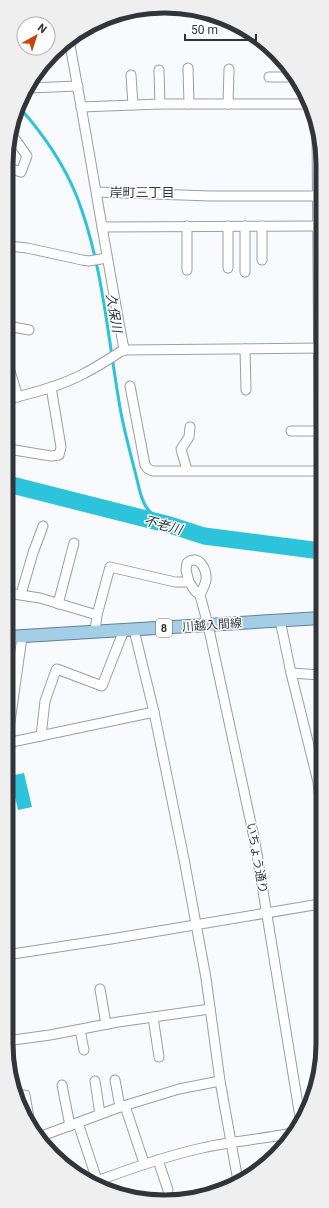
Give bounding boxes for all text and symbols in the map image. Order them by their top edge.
north arrow [16,16,56,56]
scale bar [185,16,256,42]
text: N [35,21,49,36]
text: 50 m [191,23,218,37]
district label: 岸町三丁目 [109,185,175,200]
water label: 久保川 [103,292,125,335]
water label: 不老川 [142,513,186,538]
street label: 川越入間線 [182,616,242,634]
road number: 8 [156,619,172,637]
street label: いちょう通り [244,821,270,895]

